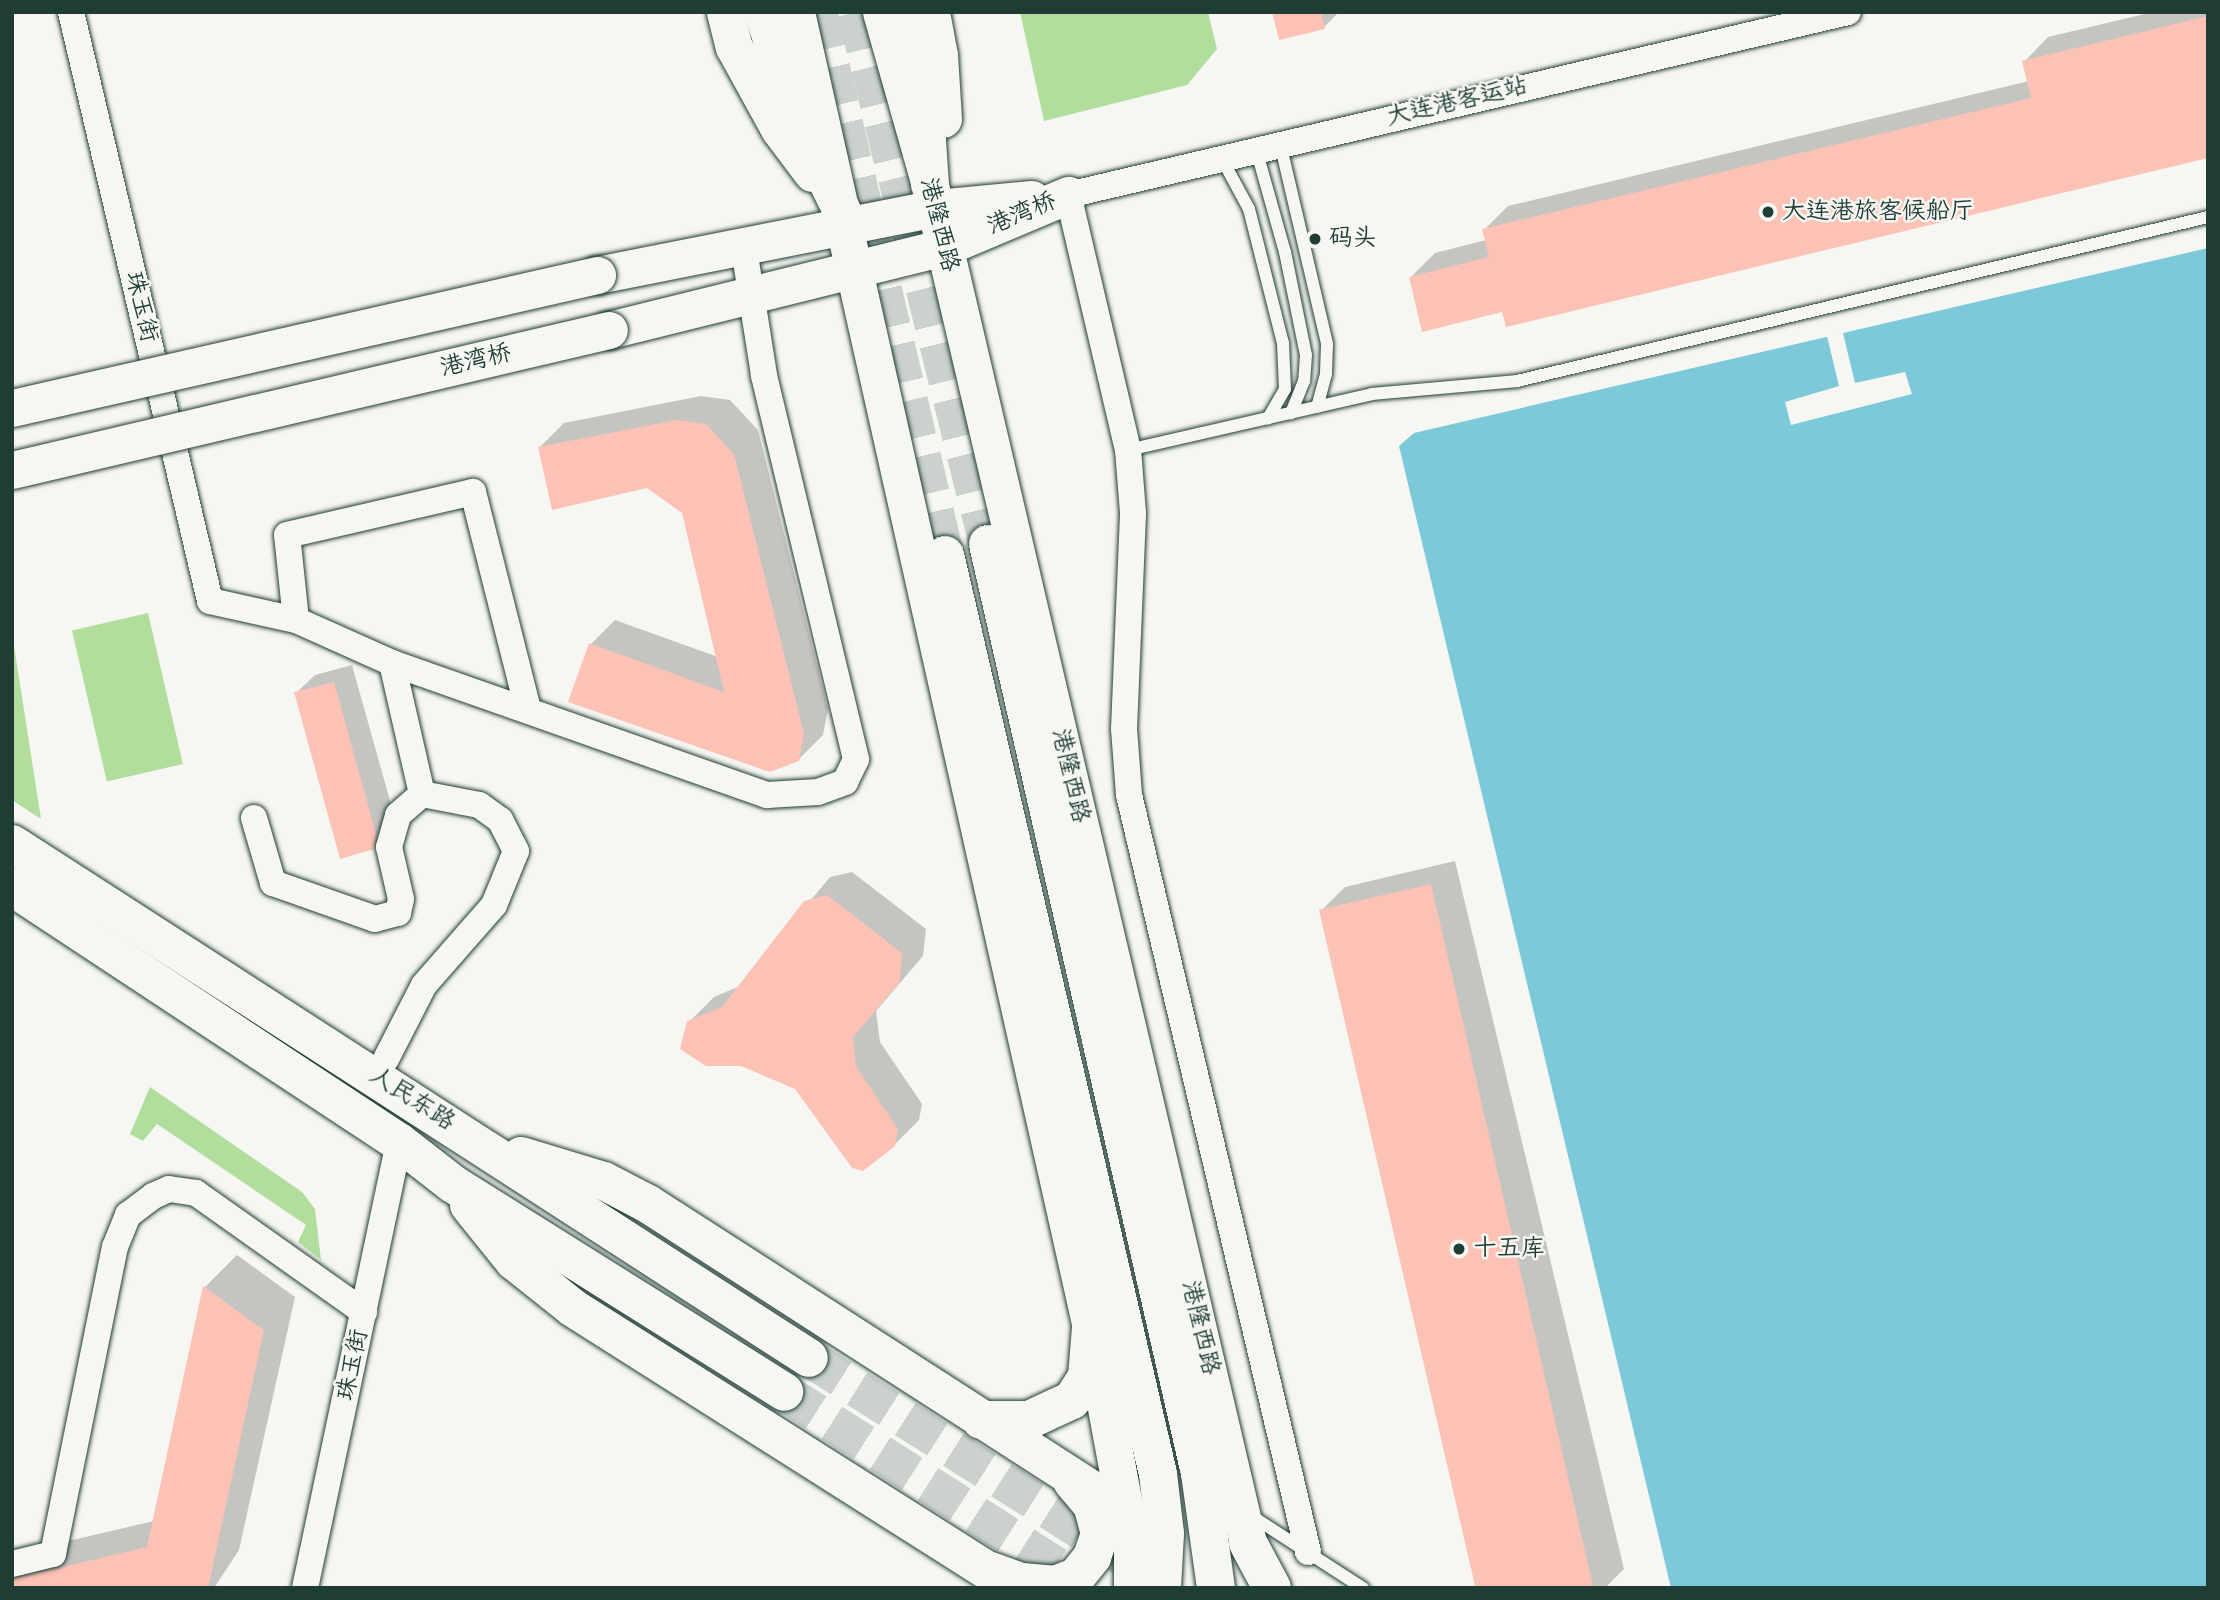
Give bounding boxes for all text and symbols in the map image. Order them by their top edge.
street label: 大连港客运站 [1384,72,1530,132]
street label: 港隆西路 [913,175,965,275]
street label: 港湾桥 [983,187,1061,241]
place label: 大连港旅客候船厅 [1782,198,1974,226]
marker: 大连港旅客候船厅 [1760,204,1776,220]
place label: 码头 [1329,225,1377,253]
marker: 码头 [1307,231,1323,247]
street label: 珠玉街 [119,269,163,345]
street label: 港湾桥 [438,339,514,383]
street label: 港隆西路 [1045,726,1095,826]
street label: 人民东路 [364,1061,460,1137]
place label: 十五库 [1473,1235,1545,1263]
marker: 十五库 [1451,1241,1467,1257]
street label: 港隆西路 [1175,1278,1225,1378]
street label: 珠玉街 [331,1327,375,1403]

